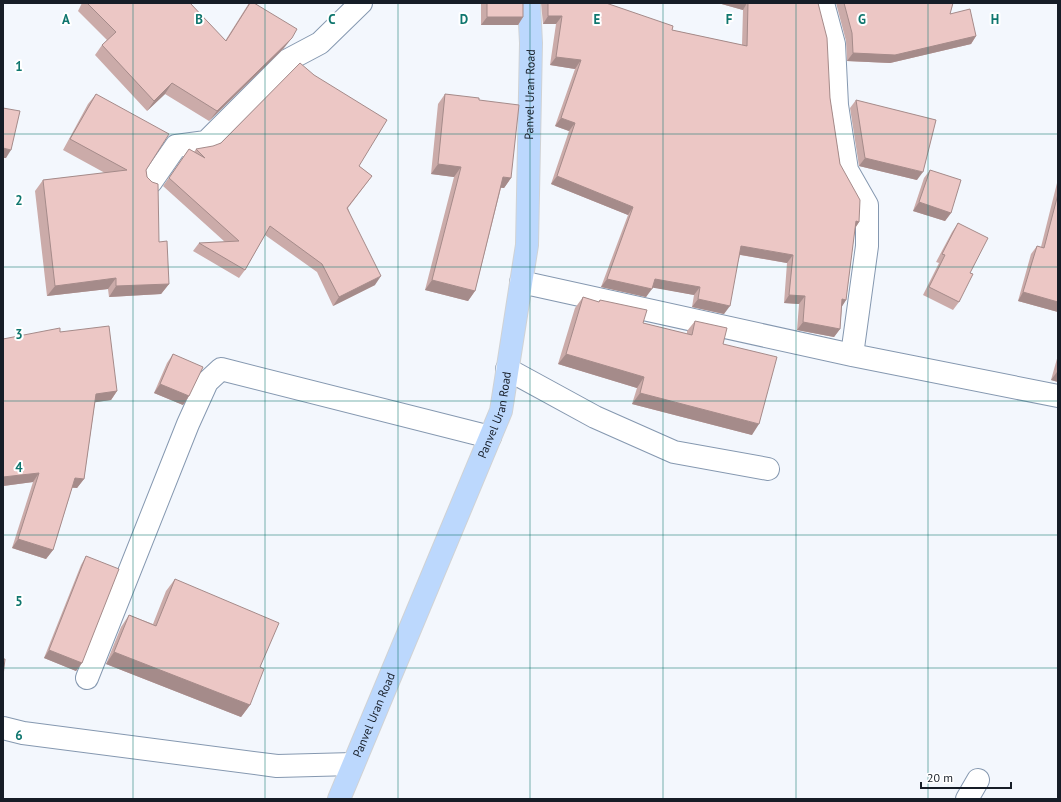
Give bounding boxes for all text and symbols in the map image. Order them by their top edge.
text: A [62,11,70,28]
text: B [195,11,203,28]
text: C [328,11,336,28]
text: D [460,11,468,28]
text: E [594,11,601,28]
text: F [726,11,733,28]
text: G [858,11,866,28]
text: H [991,11,999,28]
street label: Panvel Uran Road [521,49,538,140]
text: 1 [15,58,23,75]
text: 2 [15,192,23,209]
text: 3 [15,326,23,343]
street label: Panvel Uran Road [474,370,514,460]
text: 4 [15,459,23,476]
text: 5 [15,593,23,610]
street label: Panvel Uran Road [349,670,398,759]
text: 6 [15,727,23,744]
scale bar [921,764,1011,790]
text: 20 m [927,770,953,785]

